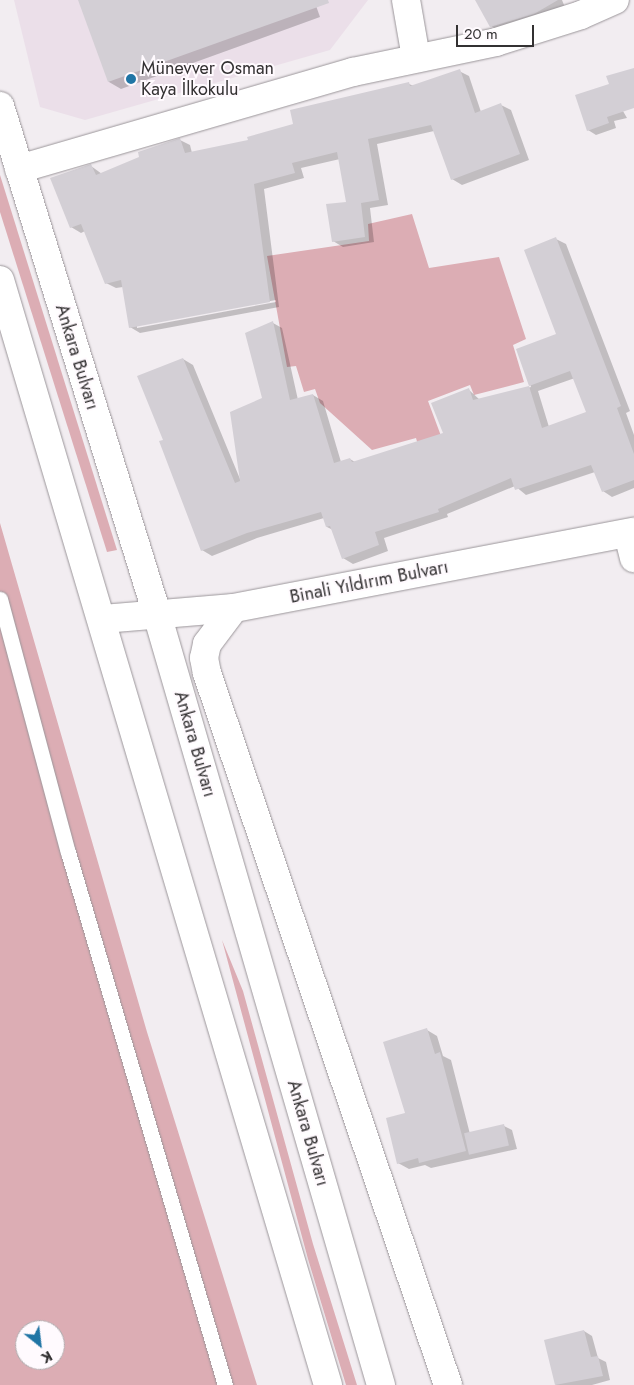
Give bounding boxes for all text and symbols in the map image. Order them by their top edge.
scale bar [459,15,536,47]
text: 20 m [464,23,498,45]
place label: Münevver Osman Kaya İlkokulu [141,58,274,100]
marker: Münevver Osman Kaya İlkokulu [125,73,137,85]
street label: Ankara Bulvarı [51,302,103,412]
street label: Binali Yıldırım Bulvarı [288,556,450,608]
street label: Ankara Bulvarı [170,689,220,799]
street label: Ankara Bulvarı [283,1078,333,1188]
north arrow [15,1320,65,1370]
text: K [38,1346,56,1368]

